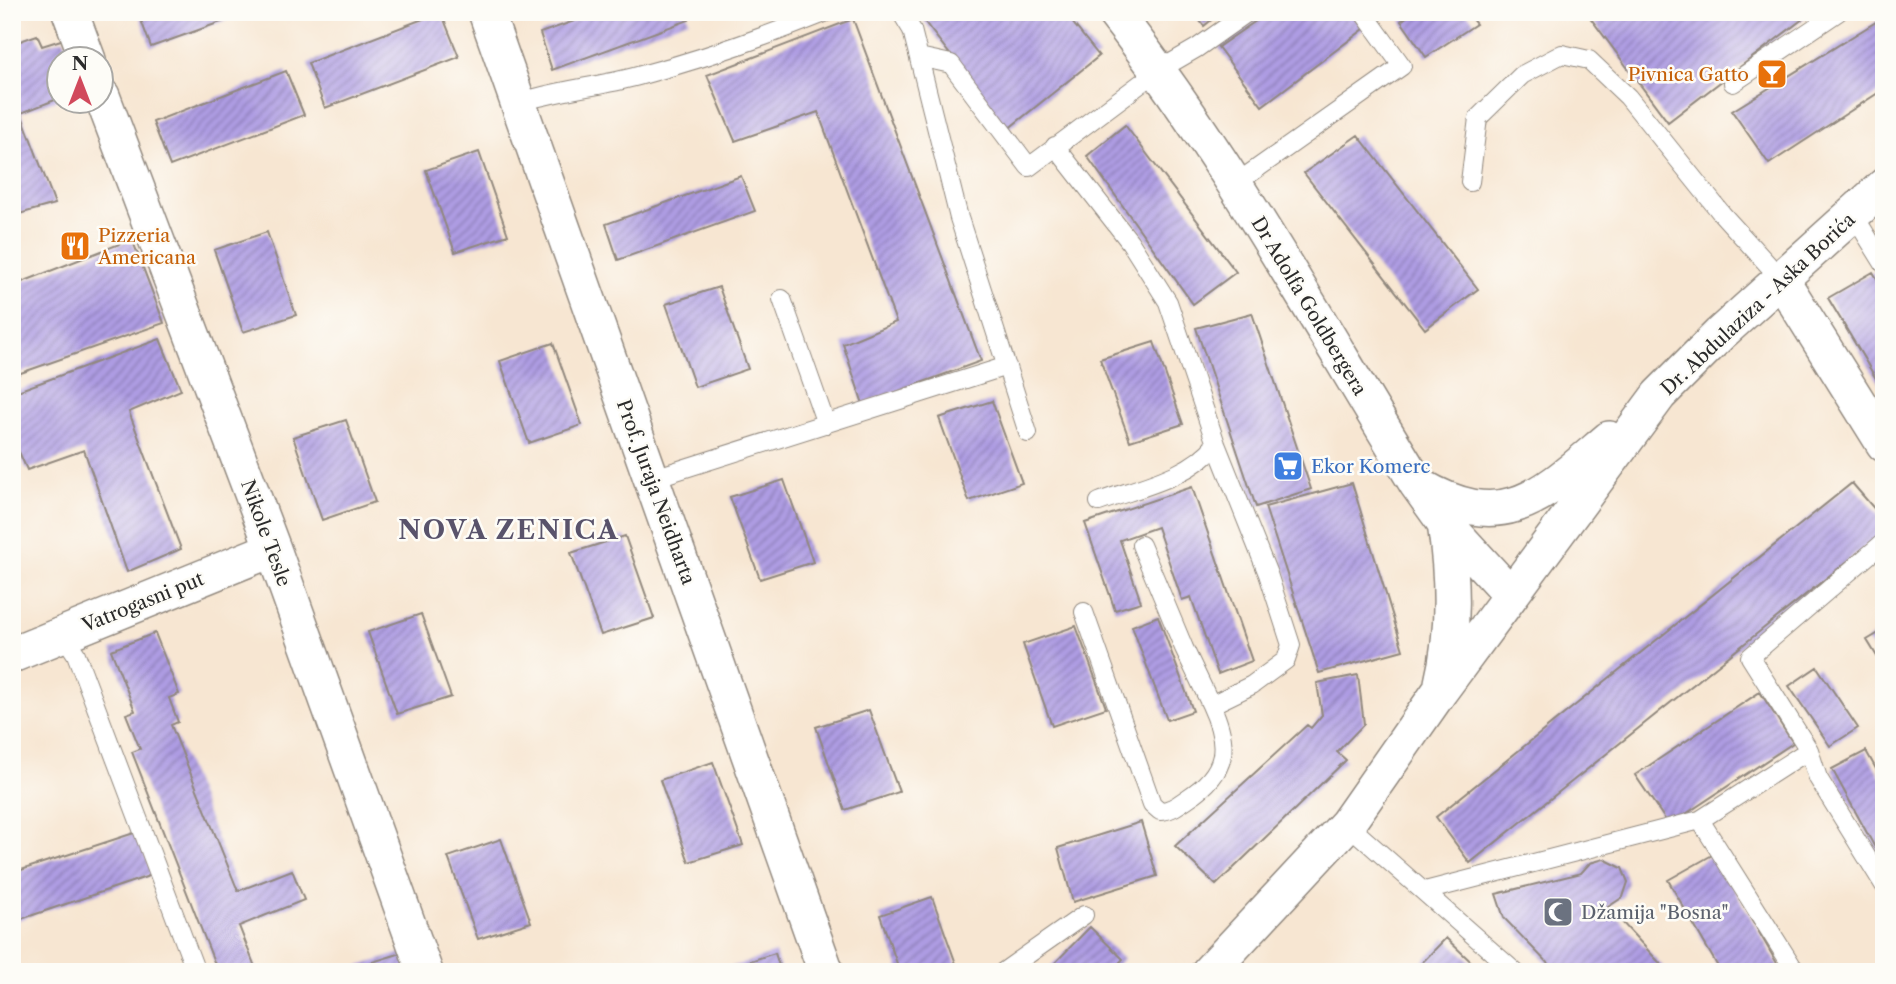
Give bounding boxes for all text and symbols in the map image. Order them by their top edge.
north arrow [46,46,116,116]
text: N [72,52,88,75]
bar icon: Pivnica Gatto [1755,57,1789,91]
place label: Pivnica Gatto [1628,63,1749,86]
street label: Dr. Abdulaziza - Aska Borića [1656,208,1860,400]
street label: Dr Adolfa Goldbergera [1247,213,1371,399]
place label: Pizzeria Americana [97,224,196,269]
restaurant icon: Pizzeria Americana [58,229,92,263]
street label: Prof. Juraja Neidharta [612,396,700,588]
supermarket icon: Ekor Komerc [1271,449,1305,483]
place label: Ekor Komerc [1311,455,1431,478]
street label: Nikole Tesle [236,477,296,589]
district label: NOVA ZENICA [398,514,620,546]
street label: Vatrogasni put [78,567,207,637]
mosque icon: Džamija "Bosna" [1541,895,1575,929]
place label: Džamija "Bosna" [1581,901,1728,924]

